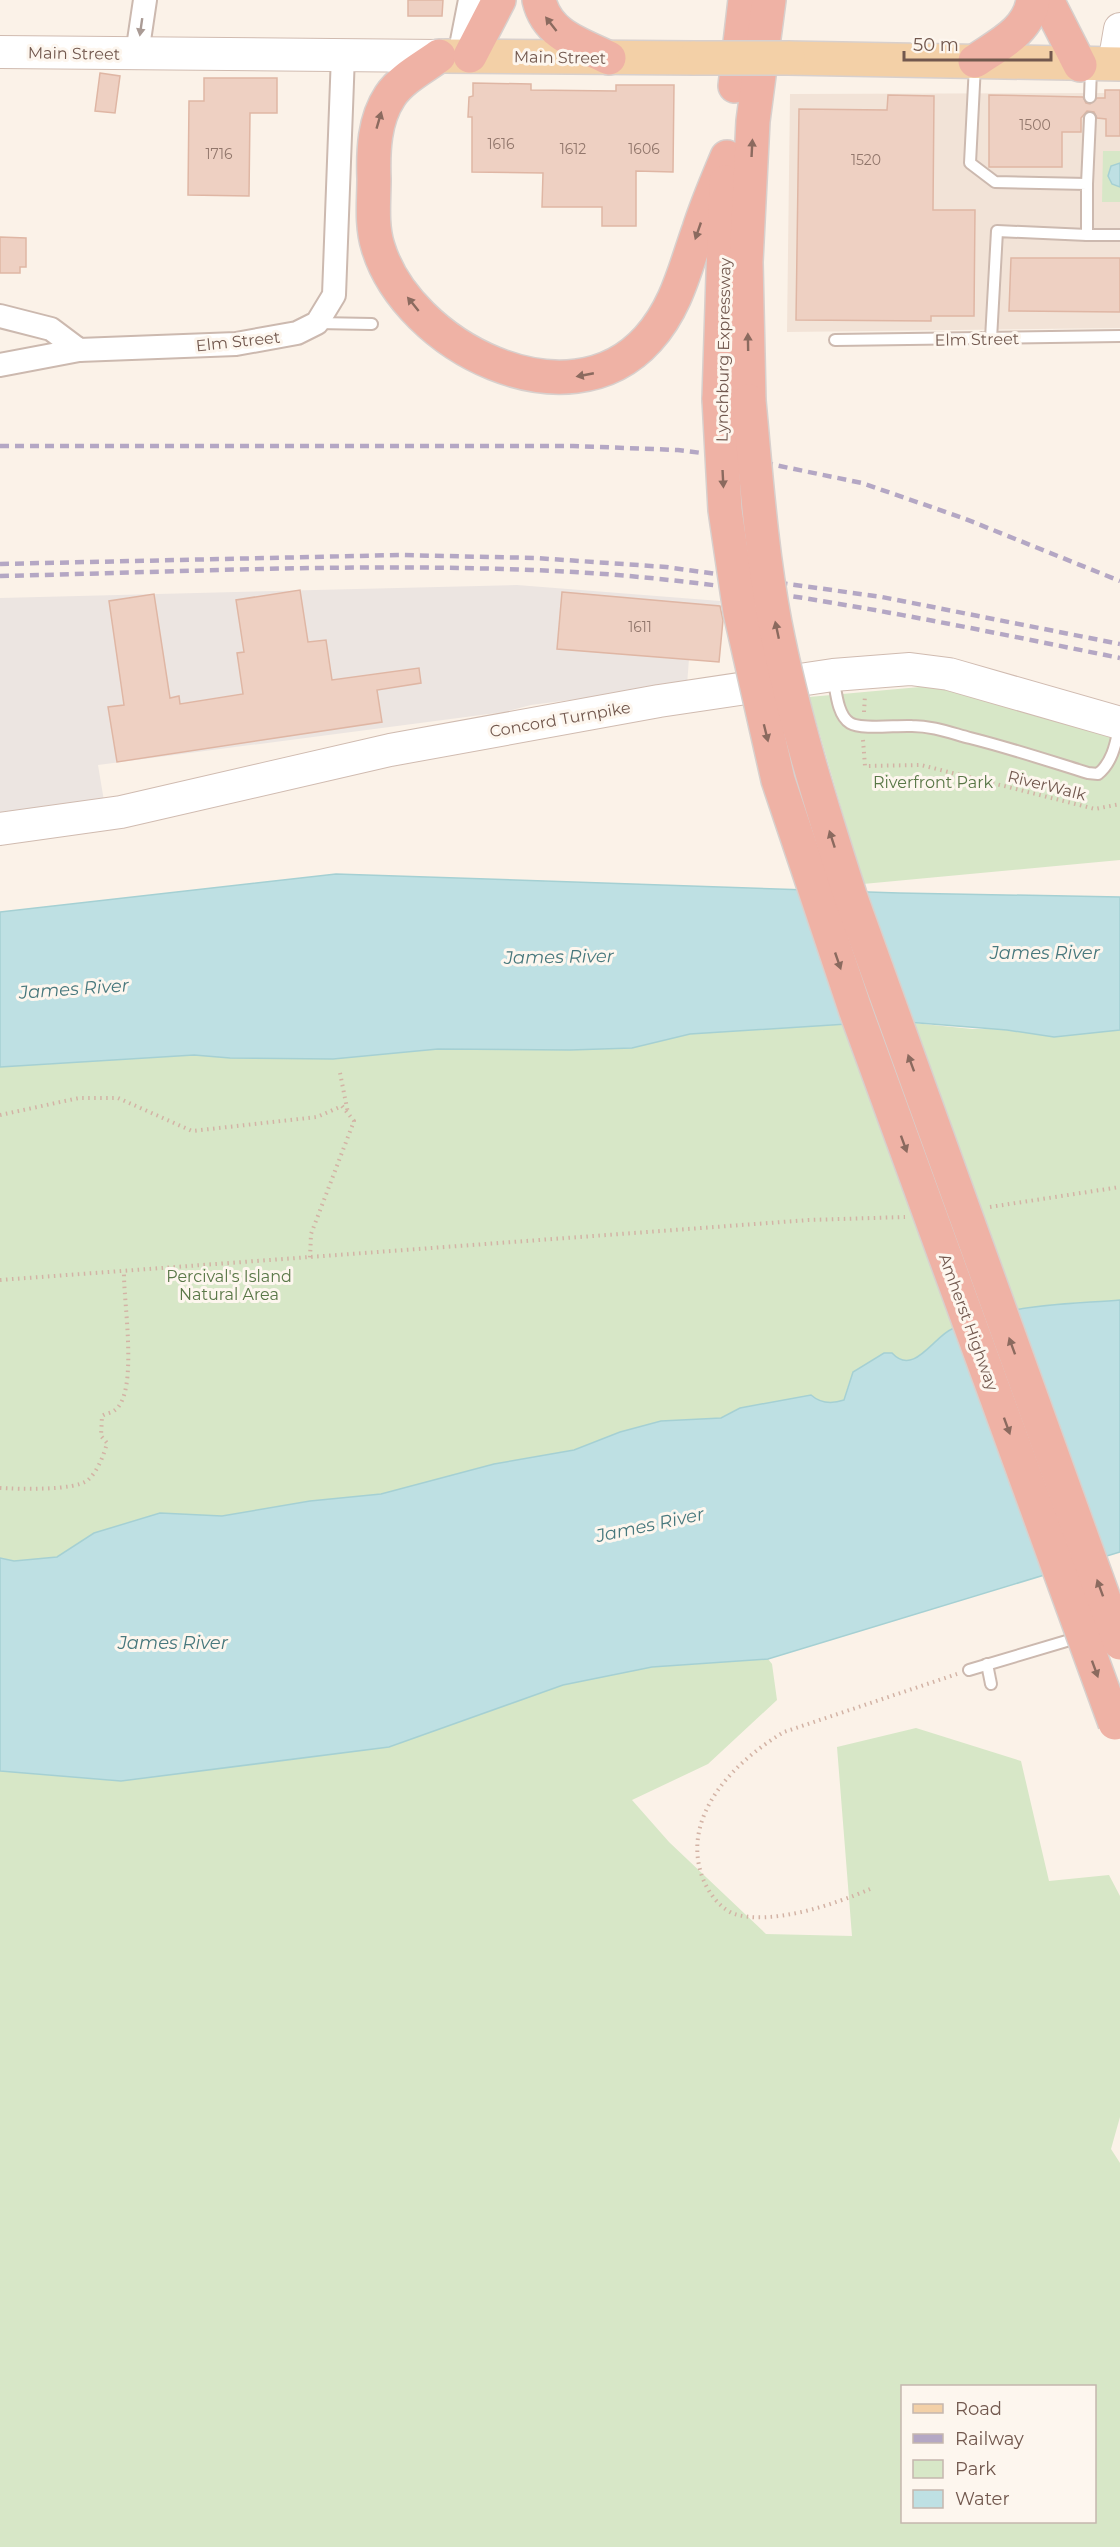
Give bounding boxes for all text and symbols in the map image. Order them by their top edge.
one-way arrow [546,16,558,31]
one-way arrow [136,17,146,36]
scale bar [904,24,1051,62]
text: 50 m [913,34,959,56]
street label: Main Street [28,43,121,64]
street label: Main Street [514,47,607,68]
one-way arrow [375,111,384,129]
house number: 1500 [1019,116,1051,134]
house number: 1616 [487,135,515,153]
one-way arrow [747,138,756,157]
house number: 1612 [560,140,586,158]
house number: 1606 [628,140,660,158]
house number: 1716 [205,145,233,163]
house number: 1520 [851,151,881,169]
one-way arrow [693,222,703,240]
street label: Lynchburg Expressway [712,257,735,442]
one-way arrow [406,296,419,312]
street label: Elm Street [195,328,282,355]
street label: Elm Street [935,329,1020,350]
one-way arrow [743,333,752,352]
one-way arrow [575,371,594,380]
one-way arrow [719,469,728,488]
house number: 1611 [628,618,652,636]
one-way arrow [772,621,781,640]
street label: Concord Turnpike [488,698,632,741]
one-way arrow [762,723,772,742]
street label: RiverWalk [1006,767,1088,805]
park label: Riverfront Park [873,773,993,792]
one-way arrow [827,830,836,848]
water label: James River [989,942,1101,964]
water label: James River [503,945,615,969]
one-way arrow [833,952,843,970]
water label: James River [17,974,130,1004]
one-way arrow [906,1054,916,1072]
one-way arrow [900,1135,909,1153]
street label: Amherst Highway [935,1251,1002,1394]
park label: Percival's Island Natural Area [166,1267,292,1304]
one-way arrow [1006,1337,1016,1355]
one-way arrow [1002,1417,1012,1435]
water label: James River [593,1503,707,1547]
one-way arrow [1095,1579,1105,1597]
water label: James River [117,1632,229,1654]
one-way arrow [1090,1660,1100,1678]
legend [901,2385,1096,2523]
text: Road [955,2398,1002,2420]
text: Railway [955,2428,1024,2450]
text: Park [955,2458,996,2480]
text: Water [955,2488,1010,2510]

